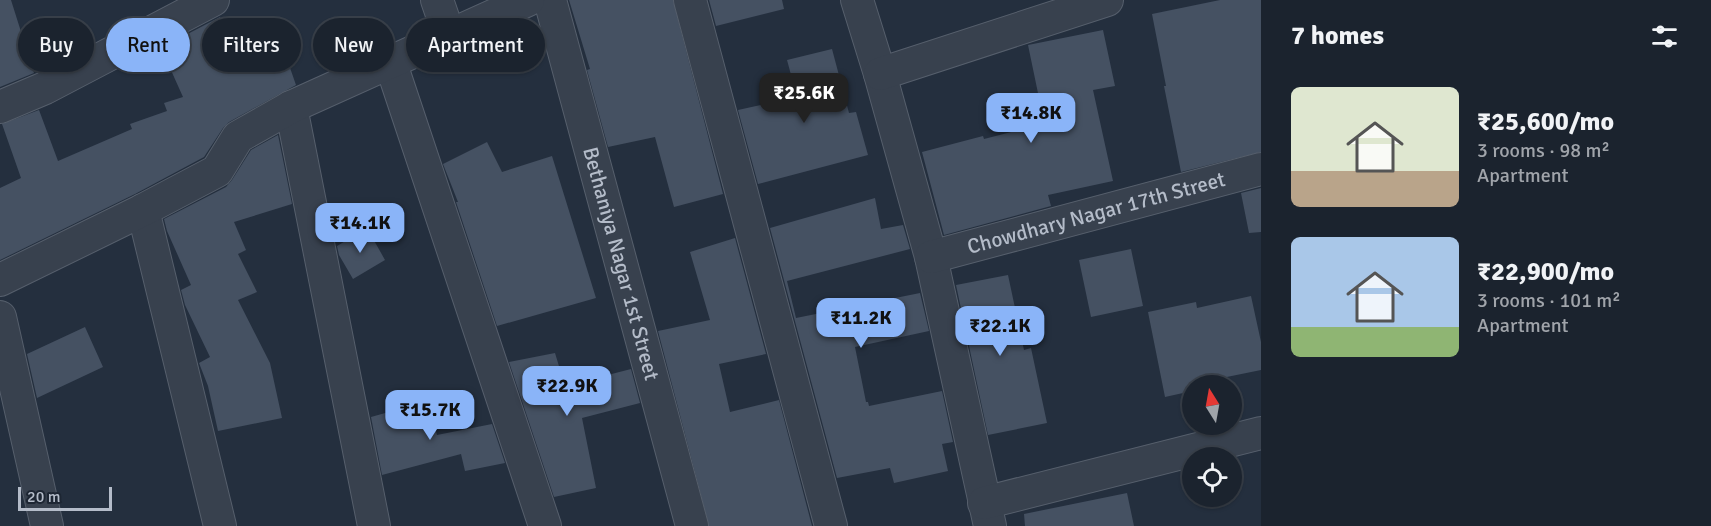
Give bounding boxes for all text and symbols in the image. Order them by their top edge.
chip: Buy [18,18,94,72]
chip: Rent [106,18,190,72]
chip: Filters [202,18,301,72]
chip: New [313,18,394,72]
chip: Apartment [406,18,545,72]
text: 7 homes [1291,20,1384,52]
icon: filters [1648,20,1681,53]
pin: ₹25.6K [755,73,853,124]
text: ₹25.6K [773,80,835,105]
pin: ₹14.8K [982,93,1080,144]
text: ₹14.8K [1000,100,1062,125]
text: ₹25,600/mo [1477,106,1614,138]
icon: home [1339,111,1411,183]
text: 3 rooms · 98 m² [1477,138,1610,163]
street label: Bethaniya Nagar 1st Street [577,144,665,383]
text: Apartment [1477,163,1569,188]
street label: Chowdhary Nagar 17th Street [964,166,1228,260]
pin: ₹14.1K [311,203,409,254]
text: ₹14.1K [329,210,391,235]
text: ₹22,900/mo [1477,256,1614,288]
icon: home [1339,261,1411,333]
text: 3 rooms · 101 m² [1477,288,1621,313]
pin: ₹11.2K [812,298,910,349]
text: ₹11.2K [830,305,892,330]
pin: ₹22.1K [951,306,1049,357]
text: ₹22.1K [969,313,1031,338]
text: Apartment [1477,313,1569,338]
pin: ₹22.9K [518,366,616,417]
text: ₹22.9K [536,373,598,398]
north arrow [1182,375,1242,435]
map controls [1182,375,1242,507]
pin: ₹15.7K [381,390,479,441]
text: ₹15.7K [399,397,461,422]
button: locate [1182,447,1242,507]
scale bar [18,484,112,512]
text: 20 m [27,487,61,507]

